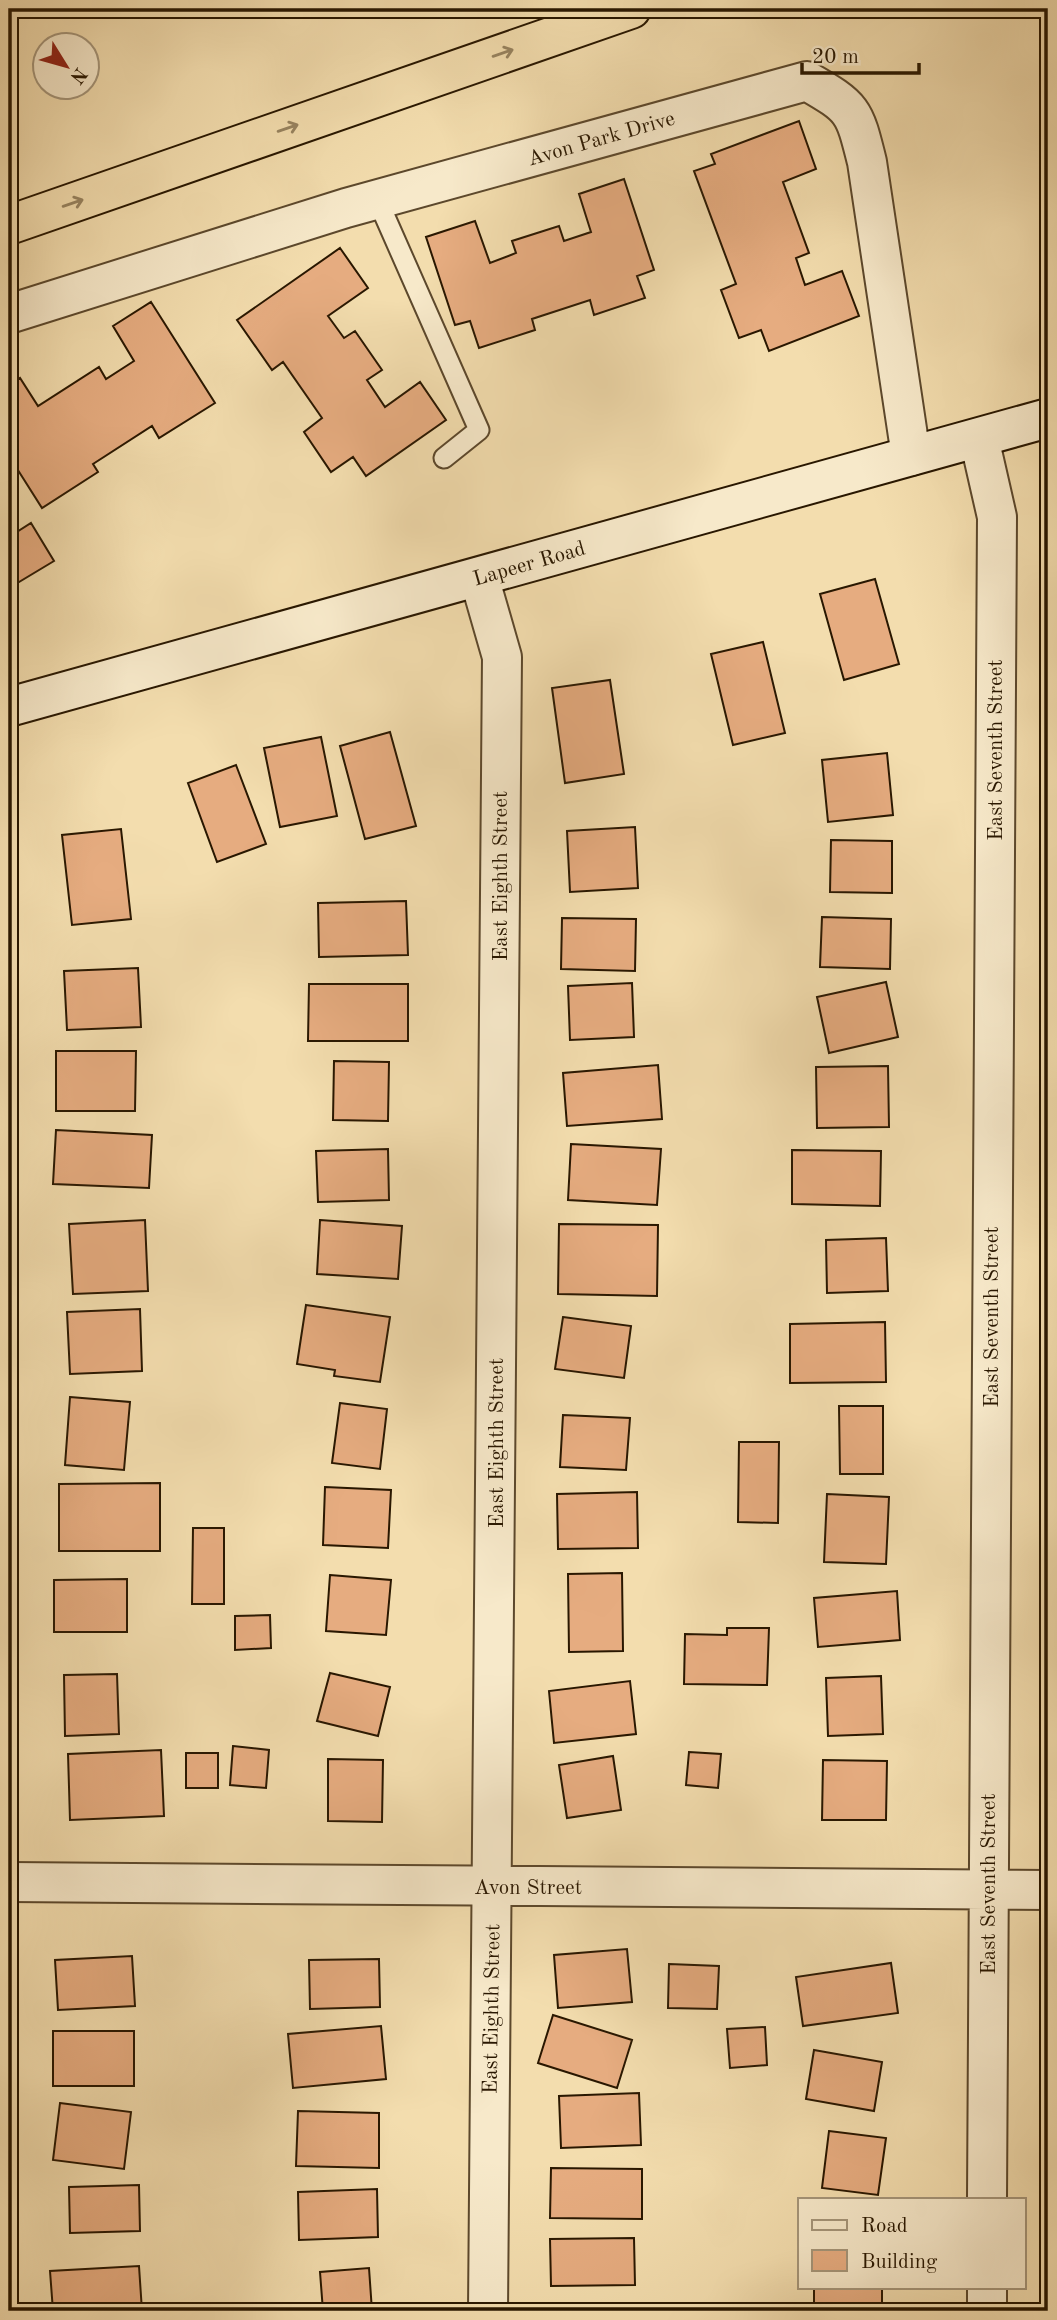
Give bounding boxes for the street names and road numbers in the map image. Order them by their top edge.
street label: Avon Park Drive [525,108,677,170]
street label: Lapeer Road [471,538,588,591]
street label: East Seventh Street [986,659,1007,841]
street label: East Eighth Street [491,791,512,961]
street label: East Seventh Street [982,1226,1003,1408]
street label: East Eighth Street [487,1358,508,1528]
street label: East Seventh Street [979,1793,1000,1975]
street label: Avon Street [474,1878,582,1899]
street label: East Eighth Street [481,1924,504,2094]

